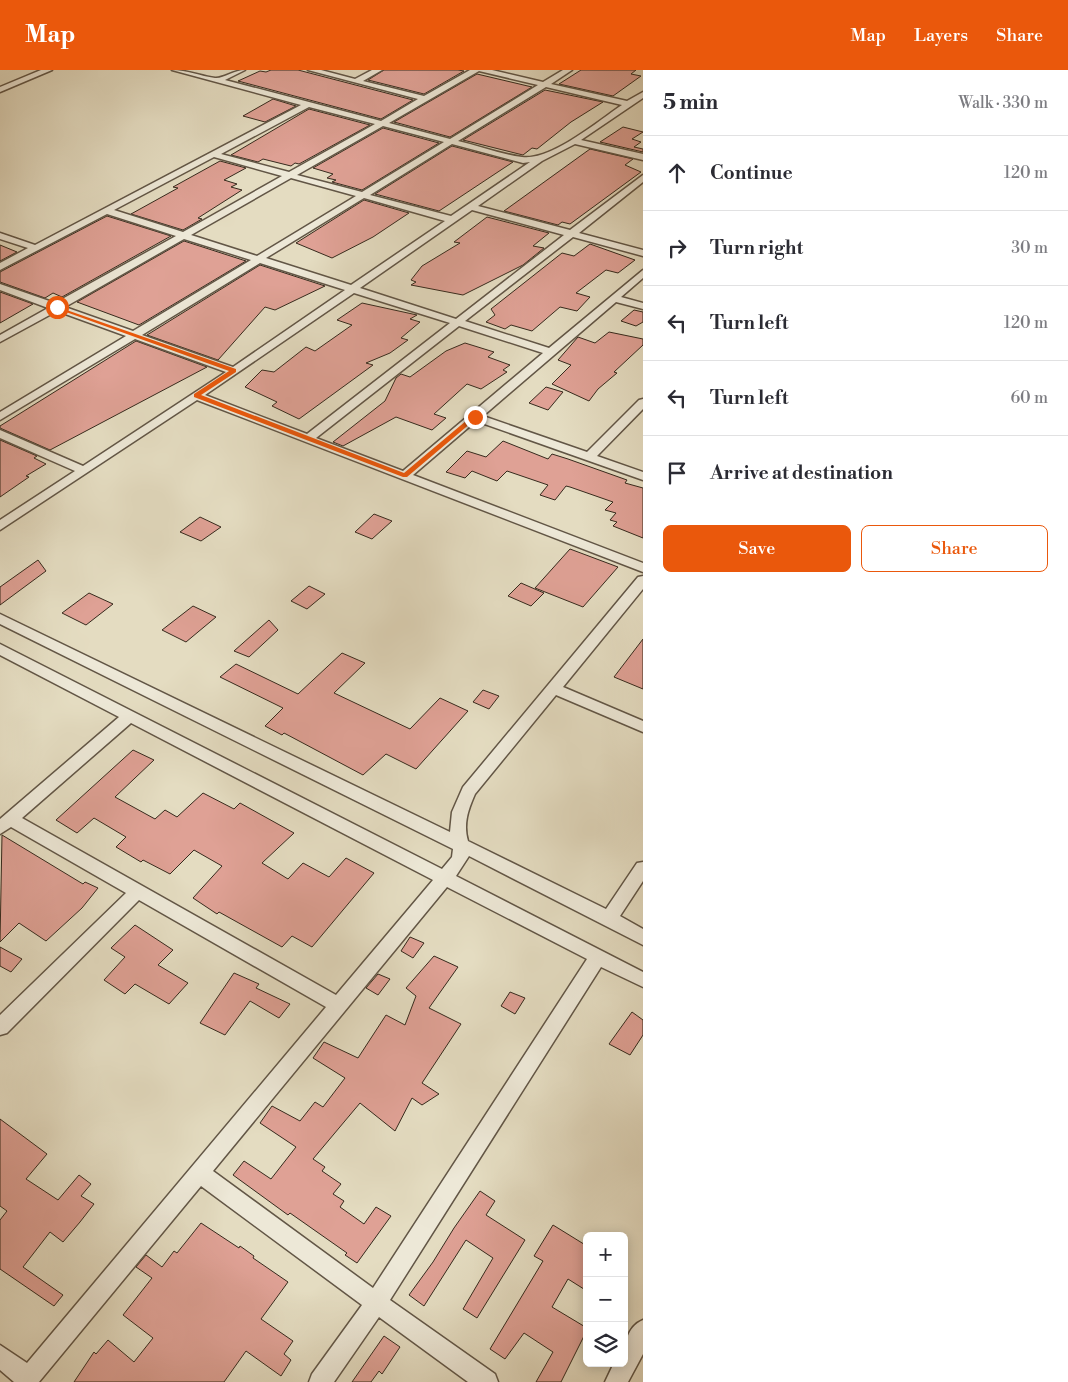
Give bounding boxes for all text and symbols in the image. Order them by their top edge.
text: Map [25,20,75,50]
text: Map [851,24,886,47]
text: Layers [914,24,968,47]
text: Share [996,24,1043,47]
text: 5 min [663,90,718,116]
text: Walk · 330 m [958,93,1048,113]
icon: ahead [663,159,691,187]
text: Continue [710,161,793,185]
text: 120 m [1004,163,1048,183]
icon: right [663,234,691,262]
text: Turn right [710,236,803,260]
text: 30 m [1011,238,1048,258]
route start [46,296,69,319]
icon: left [663,309,691,337]
text: Turn left [710,311,789,335]
text: 120 m [1004,313,1048,333]
icon: left [663,384,691,412]
text: Turn left [710,386,789,410]
text: 60 m [1010,388,1048,408]
route end [464,406,487,429]
icon: arrive [663,459,691,487]
text: Arrive at destination [710,461,893,485]
button: Save [663,525,851,572]
button: Share [861,525,1048,572]
map controls [583,1232,628,1367]
button: + [583,1232,628,1277]
button: − [583,1277,628,1322]
button: layers [583,1322,628,1367]

